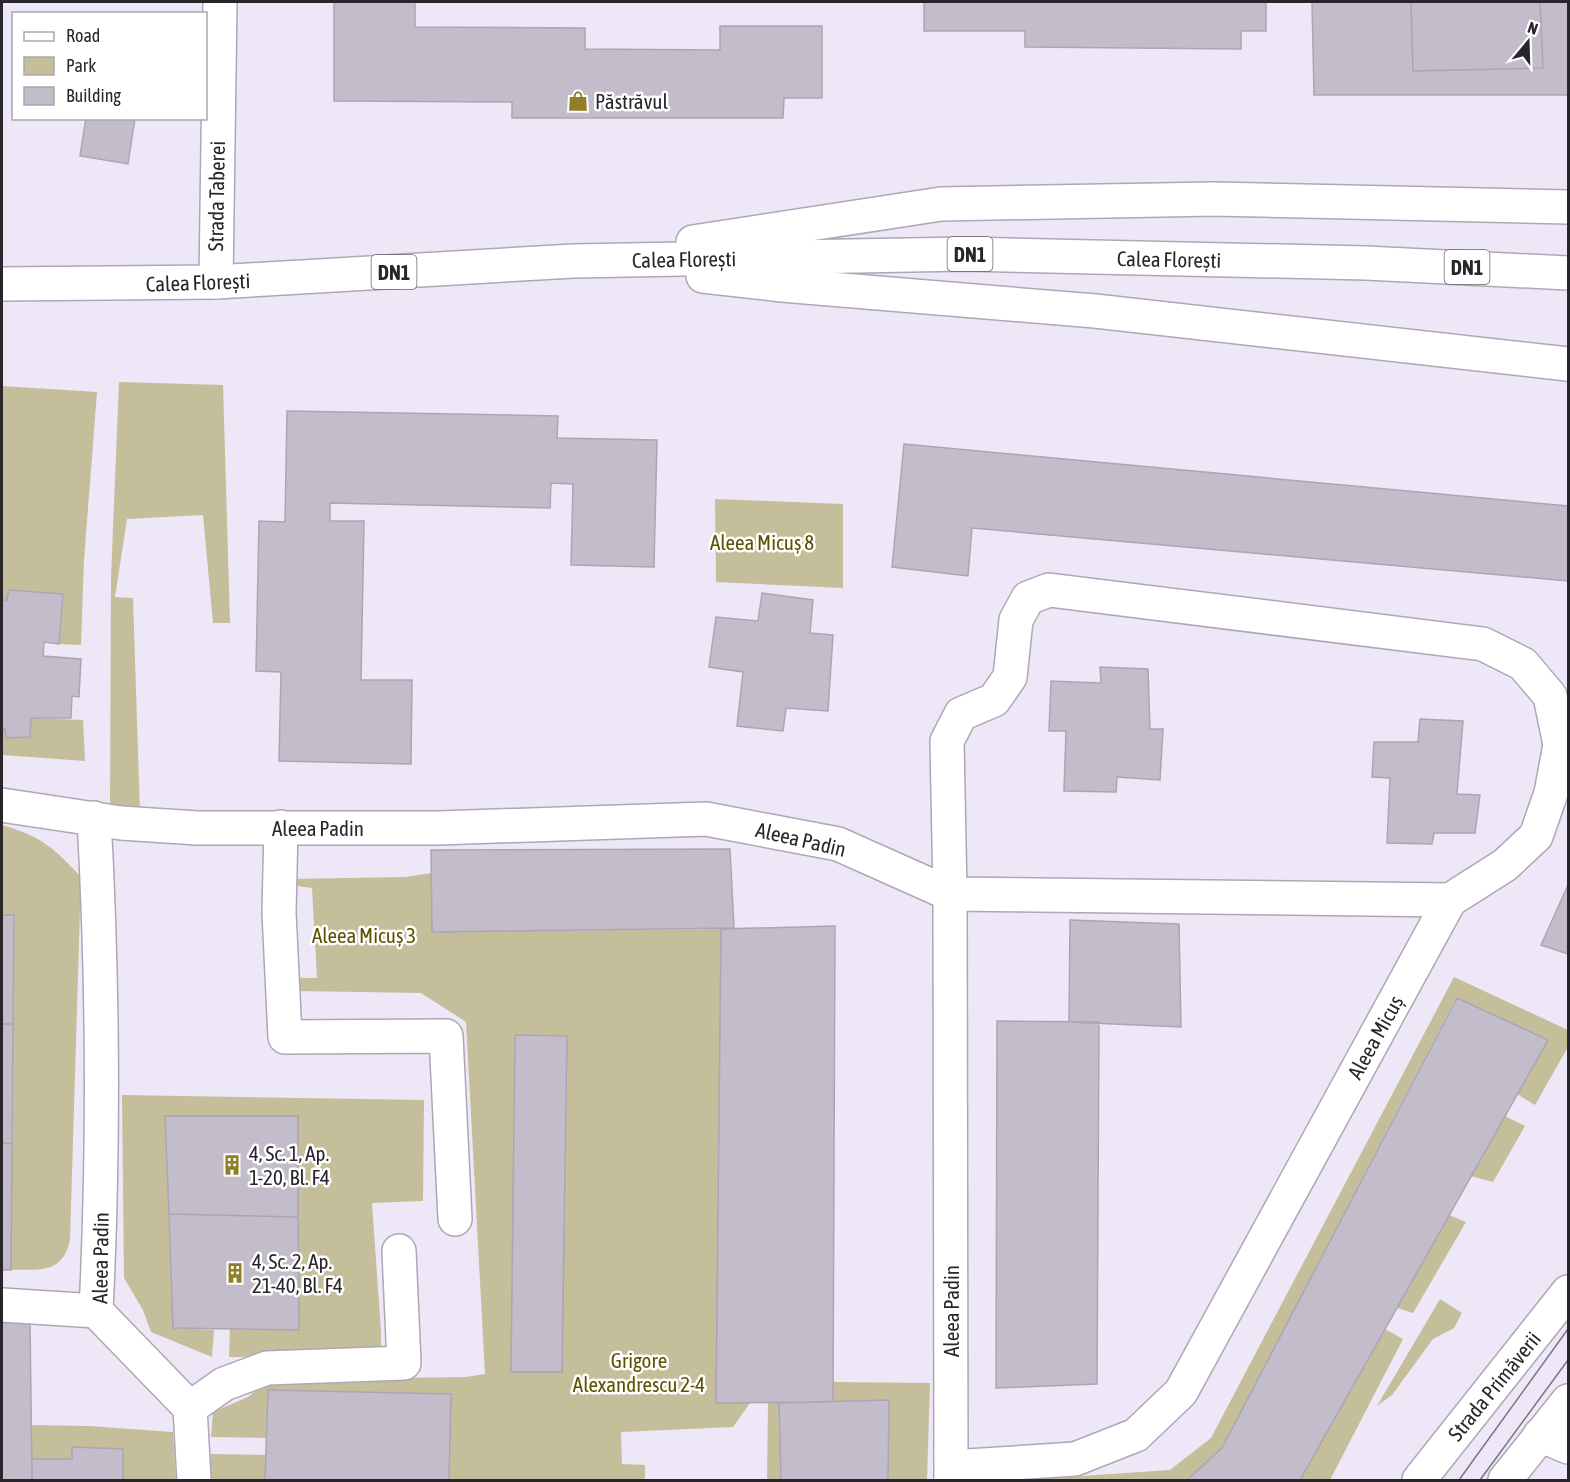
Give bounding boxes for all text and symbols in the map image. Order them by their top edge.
legend [12,12,207,120]
north arrow [1498,12,1558,72]
text: N [1525,18,1540,38]
text: Road [66,25,100,46]
text: Park [66,55,96,76]
text: Building [66,85,121,106]
shop icon: Păstrăvul [566,89,590,113]
place label: Păstrăvul [595,89,668,113]
street label: Strada Taberei [203,141,229,251]
road number: DN1 [948,237,992,271]
street label: Calea Florești [632,246,736,272]
street label: Calea Florești [1117,246,1221,272]
road number: DN1 [1444,250,1490,284]
road number: DN1 [372,255,416,289]
street label: Calea Florești [145,268,251,296]
park label: Aleea Micuș 8 [710,530,814,554]
street label: Aleea Padin [272,816,364,840]
street label: Aleea Padin [754,817,848,861]
park label: Aleea Micuș 3 [312,923,416,947]
street label: Aleea Micuș [1342,991,1408,1083]
place label: 4, Sc. 1, Ap. 1-20, Bl. F4 [249,1141,330,1189]
building icon: 4, Sc. 1, Ap. 1-20, Bl. F4 [220,1153,244,1177]
street label: Aleea Padin [87,1212,113,1304]
place label: 4, Sc. 2, Ap. 21-40, Bl. F4 [252,1249,343,1297]
building icon: 4, Sc. 2, Ap. 21-40, Bl. F4 [223,1261,247,1285]
street label: Aleea Padin [939,1265,963,1357]
street label: Strada Primăverii [1443,1327,1545,1445]
park label: Grigore Alexandrescu 2-4 [573,1348,705,1396]

